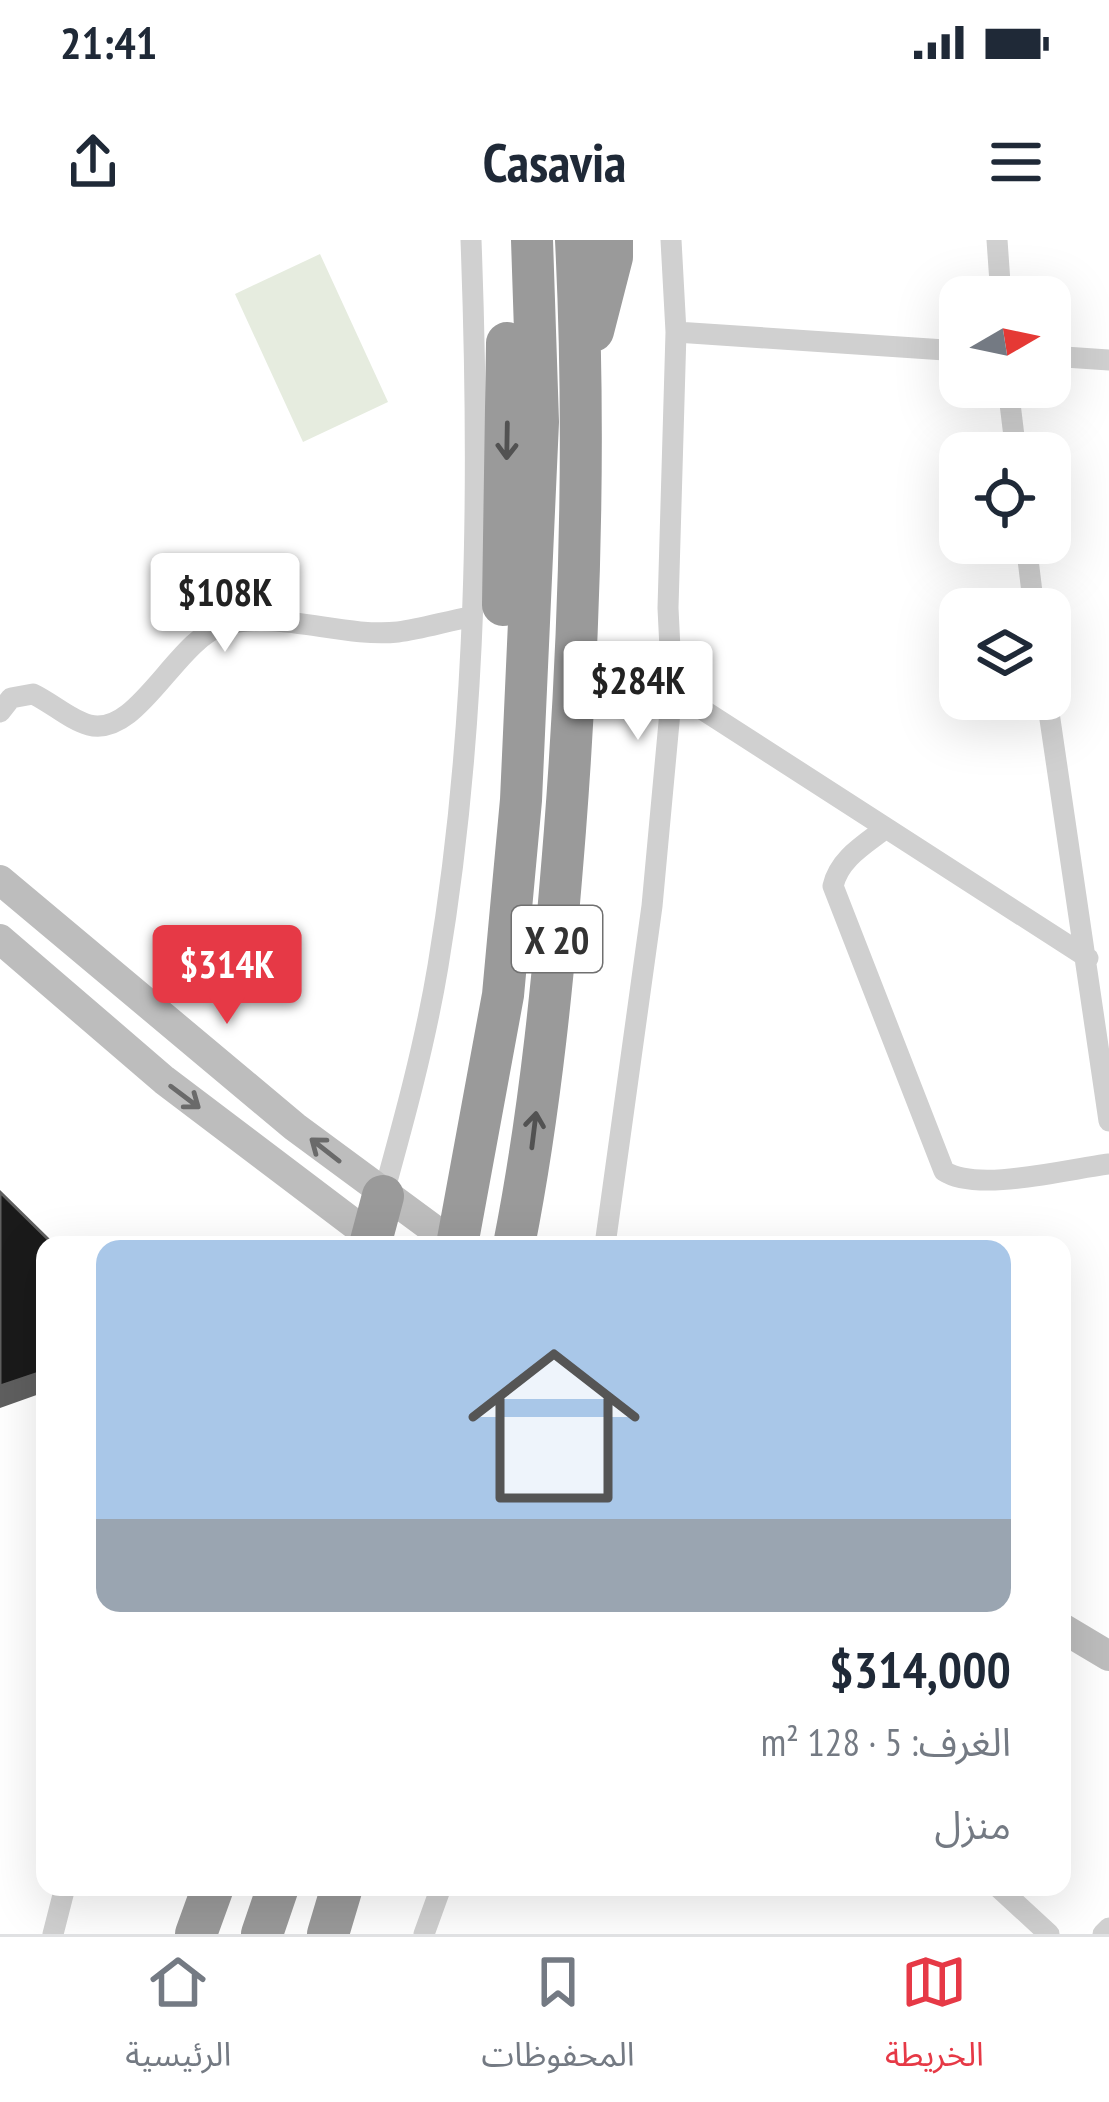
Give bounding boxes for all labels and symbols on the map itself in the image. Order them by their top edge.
north arrow [939,276,1071,408]
one-way arrow [496,421,519,460]
pin: $108K [141,553,309,655]
pin: $284K [554,641,722,743]
road number: X 20 [512,906,602,972]
pin: $314K [143,925,311,1027]
one-way arrow [168,1083,201,1109]
one-way arrow [524,1111,546,1150]
one-way arrow [309,1137,341,1164]

